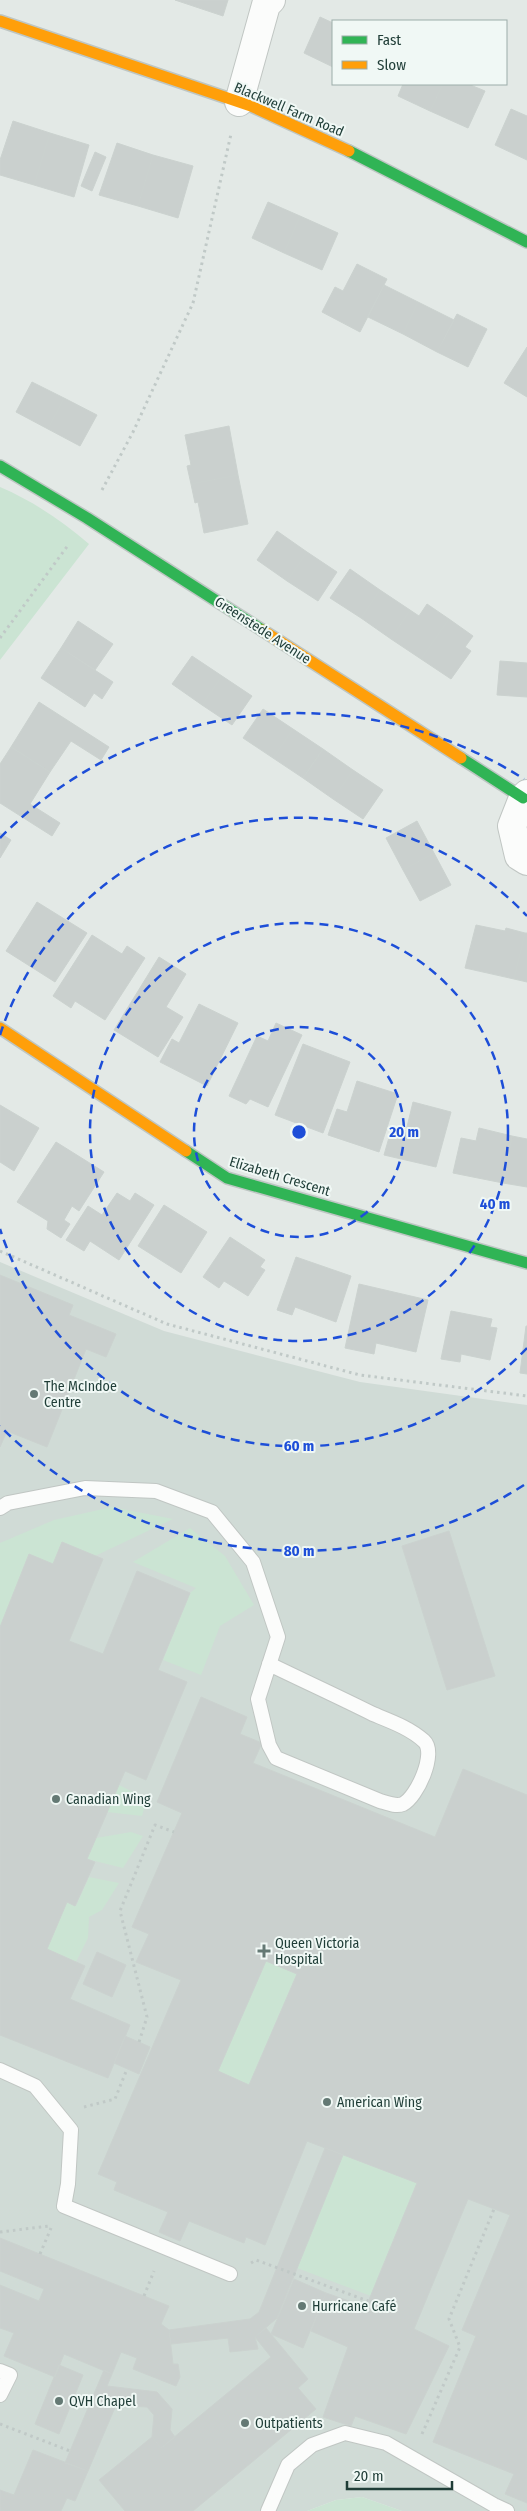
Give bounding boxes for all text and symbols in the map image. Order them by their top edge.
legend [332,20,507,85]
text: Fast [377,31,401,49]
text: Slow [377,56,406,74]
street label: Blackwell Farm Road [231,79,346,140]
street label: Greenstede Avenue [212,593,314,668]
centre of rings [290,1123,308,1141]
text: 20 m [388,1123,419,1141]
street label: Elizabeth Crescent [227,1153,333,1200]
text: 40 m [480,1195,510,1213]
place label: The McIndoe Centre [44,1378,117,1411]
marker: The McIndoe Centre [28,1388,40,1400]
text: 60 m [284,1437,314,1455]
text: 80 m [284,1542,314,1560]
place label: Canadian Wing [66,1791,151,1808]
marker: Canadian Wing [50,1793,62,1805]
place label: Queen Victoria Hospital [275,1935,359,1968]
marker: Queen Victoria Hospital [257,1944,271,1958]
place label: American Wing [337,2094,422,2111]
marker: American Wing [321,2096,333,2108]
place label: Hurricane Café [312,2298,396,2315]
marker: Hurricane Café [296,2300,308,2312]
place label: QVH Chapel [69,2393,136,2410]
marker: QVH Chapel [53,2395,65,2407]
place label: Outpatients [255,2415,323,2432]
marker: Outpatients [239,2417,251,2429]
scale bar [347,2458,452,2490]
text: 20 m [354,2467,384,2485]

